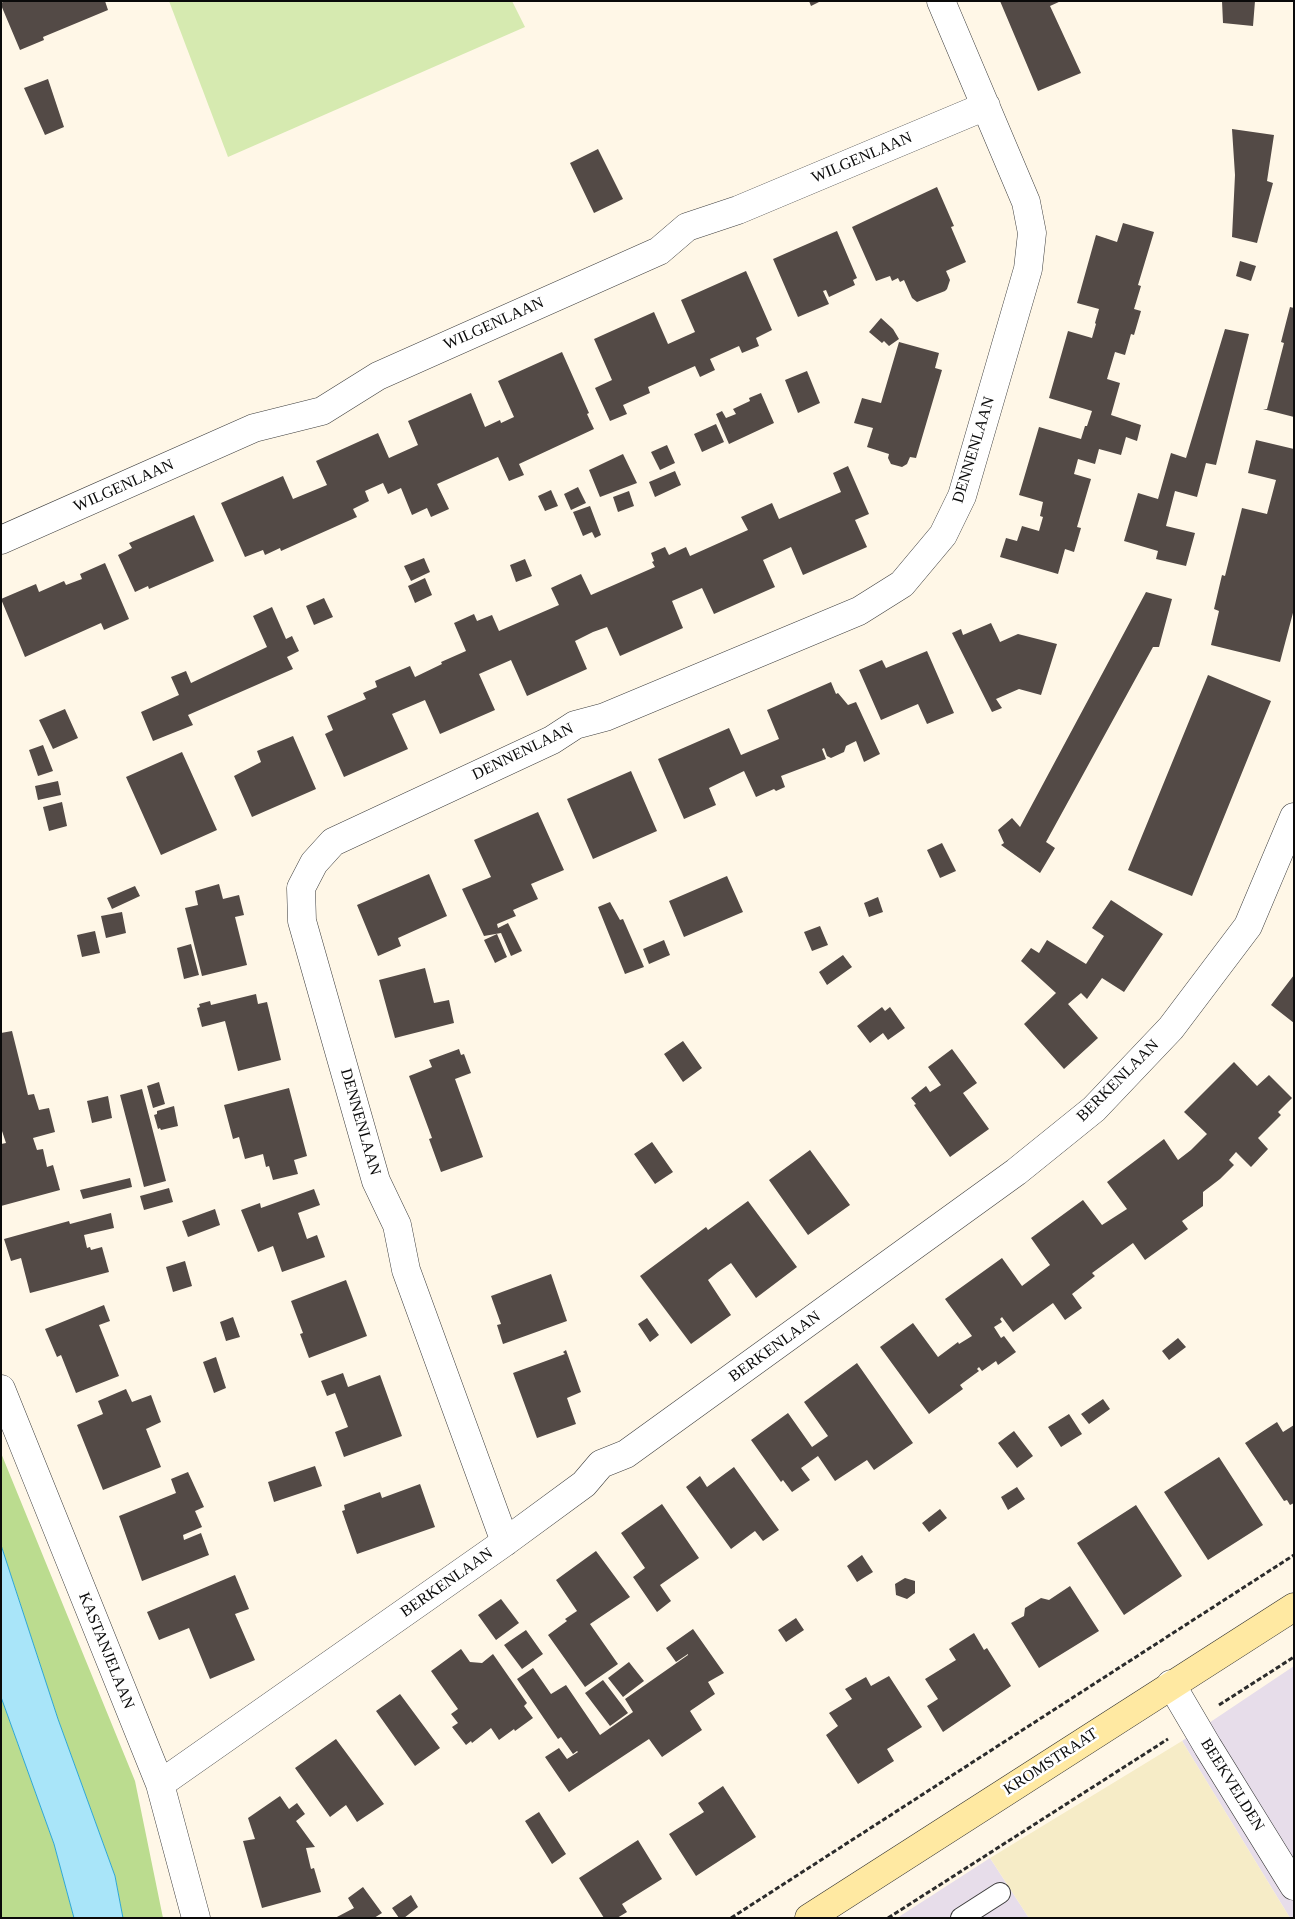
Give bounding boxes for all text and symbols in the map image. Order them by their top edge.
street label: WILGENLAAN [809,128,915,188]
street label: WILGENLAAN [441,293,547,355]
street label: DENNENLAAN [949,394,999,506]
street label: WILGENLAAN [71,455,177,517]
street label: DENNENLAAN [469,719,577,785]
street label: BERKENLAAN [1073,1036,1163,1126]
street label: DENNENLAAN [336,1066,384,1178]
street label: BERKENLAAN [725,1307,825,1387]
street label: BERKENLAAN [397,1544,497,1622]
street label: KASTANJELAAN [74,1590,138,1712]
street label: KROMSTRAAT [1000,1724,1102,1800]
street label: BEEKVELDEN [1196,1735,1268,1835]

